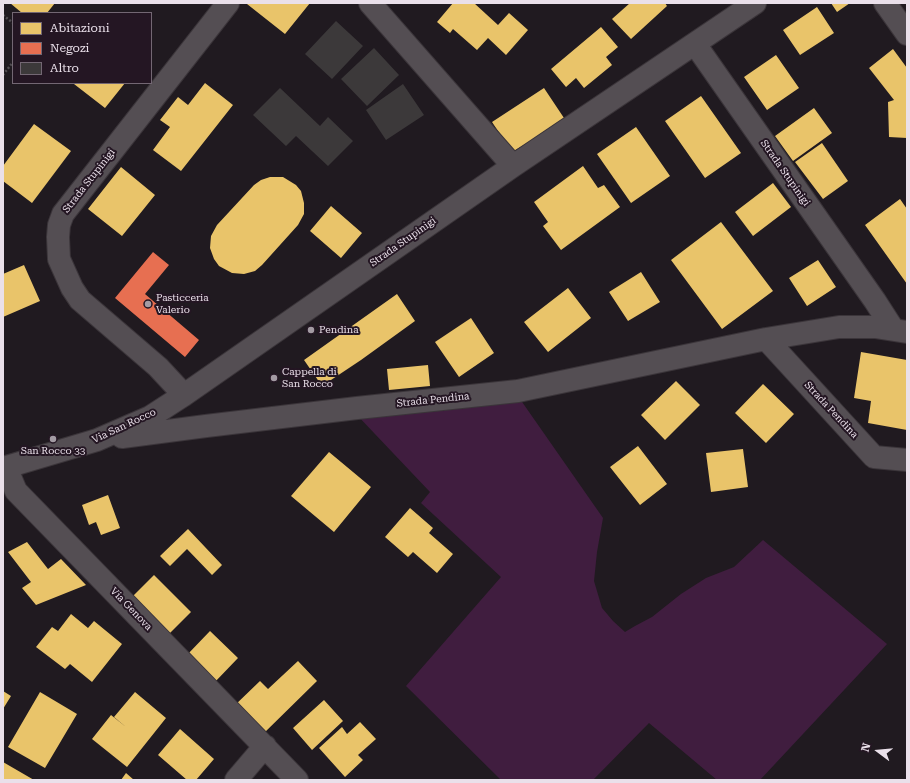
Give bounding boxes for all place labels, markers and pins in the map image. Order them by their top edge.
place label: Pasticceria Valerio [156,292,209,316]
marker: Pasticceria Valerio [143,299,153,309]
place label: Pendina [319,324,359,336]
marker: Pendina [306,325,316,335]
place label: Cappella di San Rocco [282,366,337,390]
marker: Cappella di San Rocco [269,373,279,383]
marker: San Rocco 33 [48,434,58,444]
place label: San Rocco 33 [21,445,85,457]

